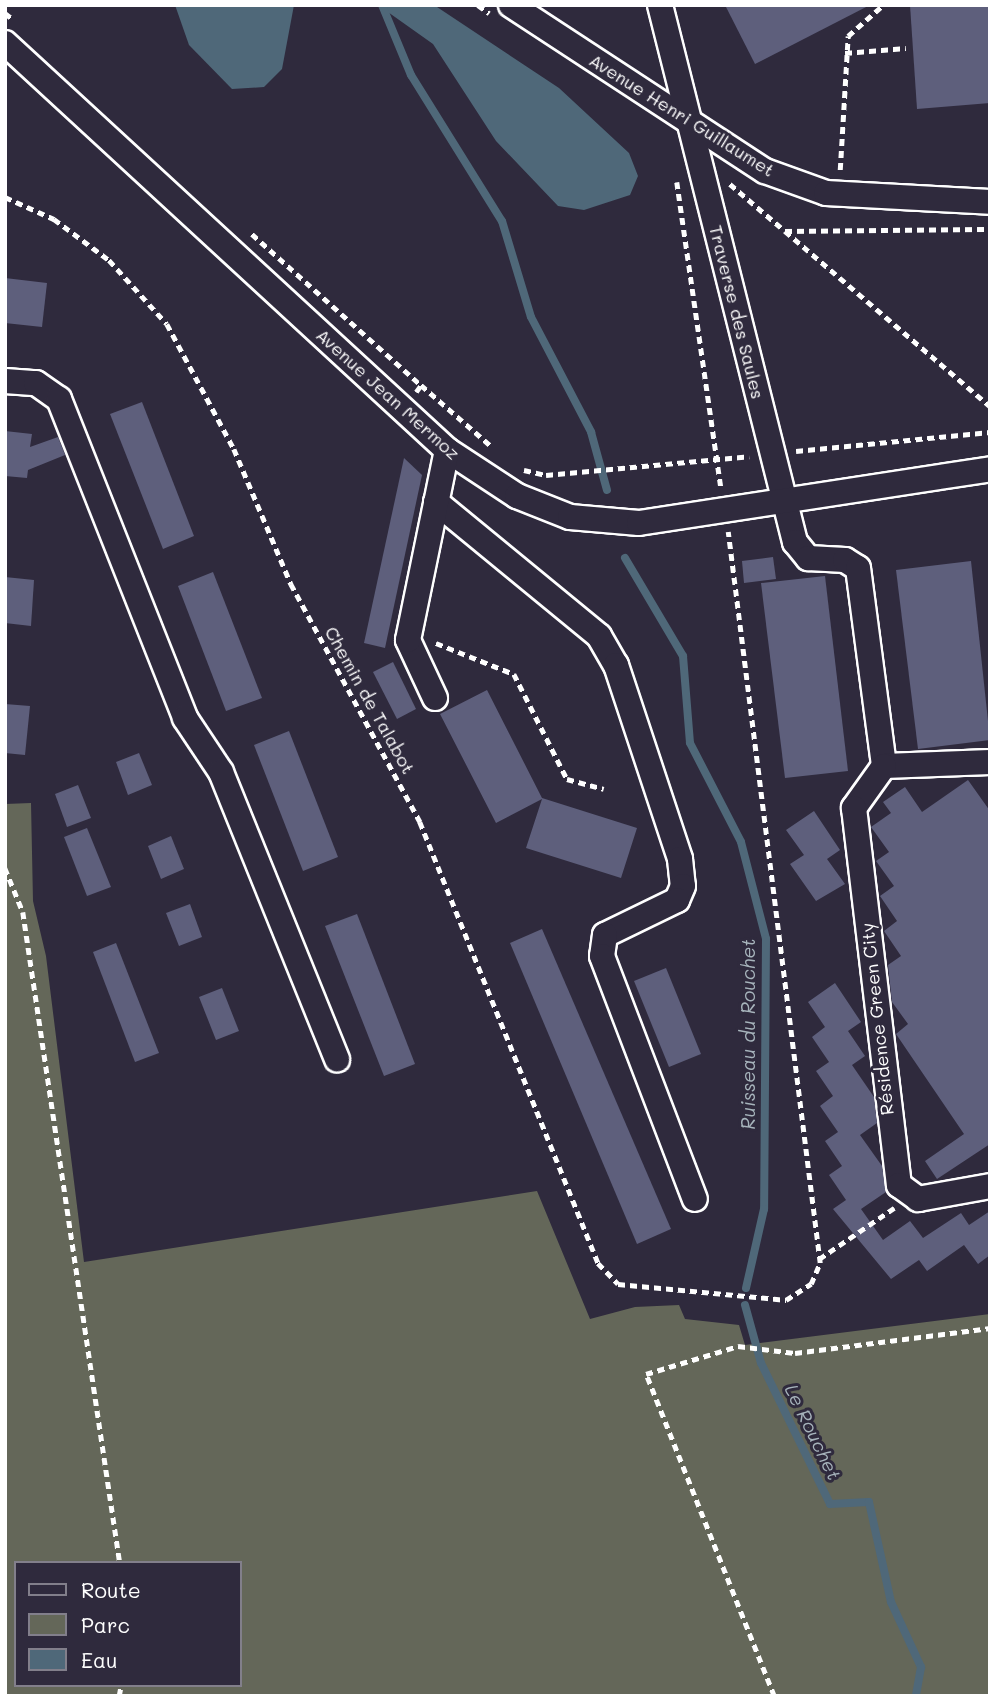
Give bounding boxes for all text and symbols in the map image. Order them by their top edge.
street label: Avenue Henri Guillaumet [585,49,779,181]
street label: Traverse des Saules [705,223,769,401]
street label: Avenue Jean Mermoz [312,324,464,464]
street label: Chemin de Talabot [321,623,419,777]
street label: Résidence Green City [856,922,898,1116]
water label: Ruisseau du Rouchet [737,938,759,1130]
water label: Le Rouchet [780,1380,846,1484]
legend [14,1561,242,1687]
text: Route [81,1576,141,1603]
text: Parc [81,1611,130,1638]
text: Eau [81,1646,118,1673]

